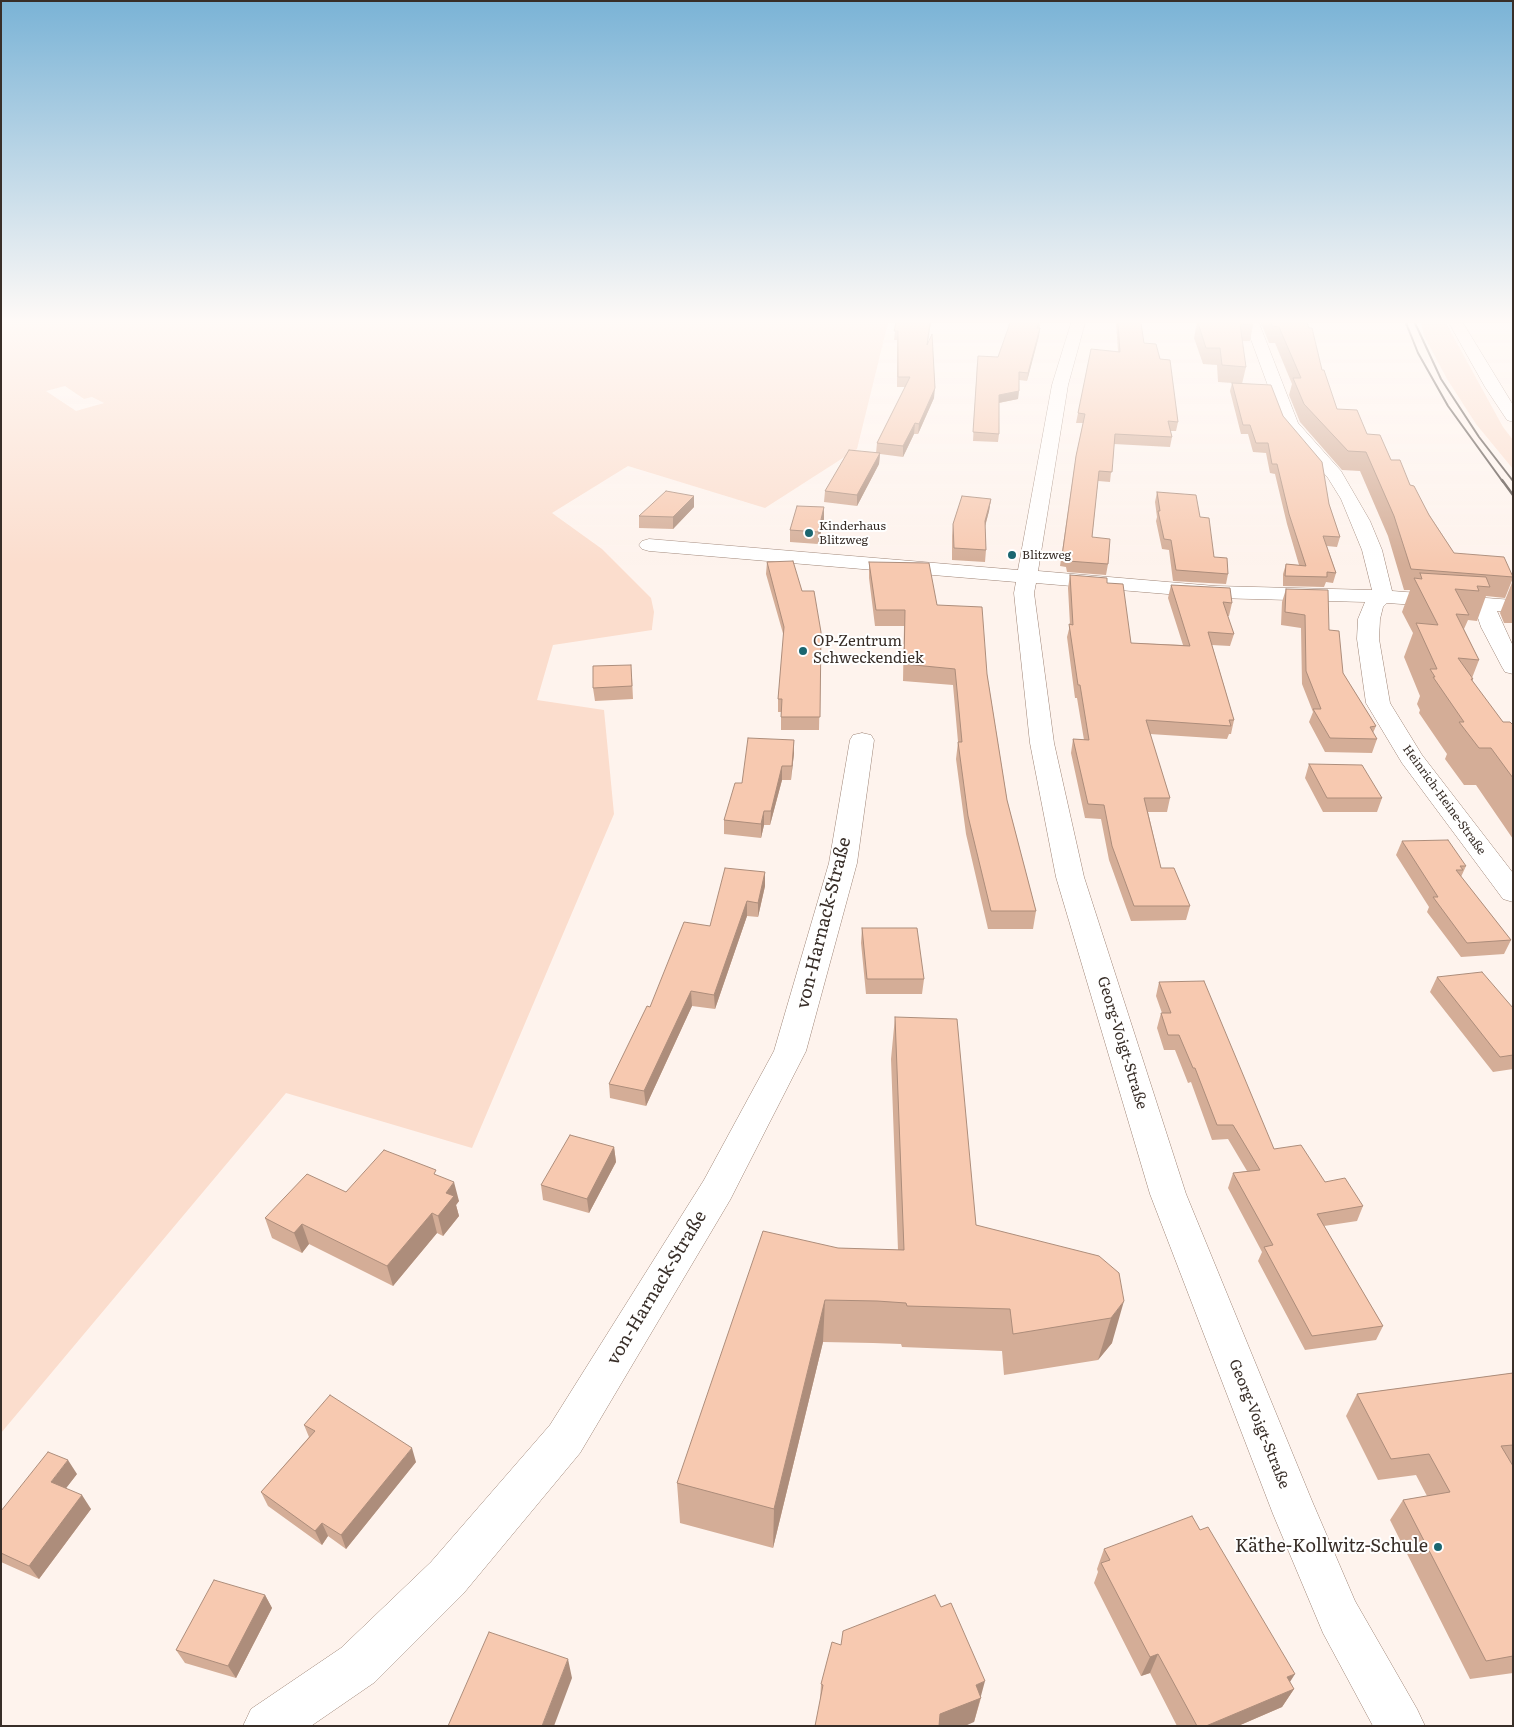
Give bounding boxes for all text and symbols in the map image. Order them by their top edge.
place label: Kinderhaus Blitzweg [819,519,886,547]
marker: Kinderhaus Blitzweg [803,527,815,539]
place label: Blitzweg [1022,548,1071,562]
marker: Blitzweg [1006,549,1018,561]
place label: OP-Zentrum Schweckendiek [813,633,924,668]
marker: OP-Zentrum Schweckendiek [797,645,809,657]
street label: Heinrich-Heine-Straße [1399,742,1489,858]
street label: von-Harnack-Straße [792,835,856,1011]
street label: Georg-Voigt-Straße [1093,974,1151,1112]
street label: von-Harnack-Straße [602,1207,712,1369]
street label: Georg-Voigt-Straße [1225,1357,1293,1491]
place label: Käthe-Kollwitz-Schule [1235,1536,1428,1558]
marker: Käthe-Kollwitz-Schule [1432,1541,1444,1553]

